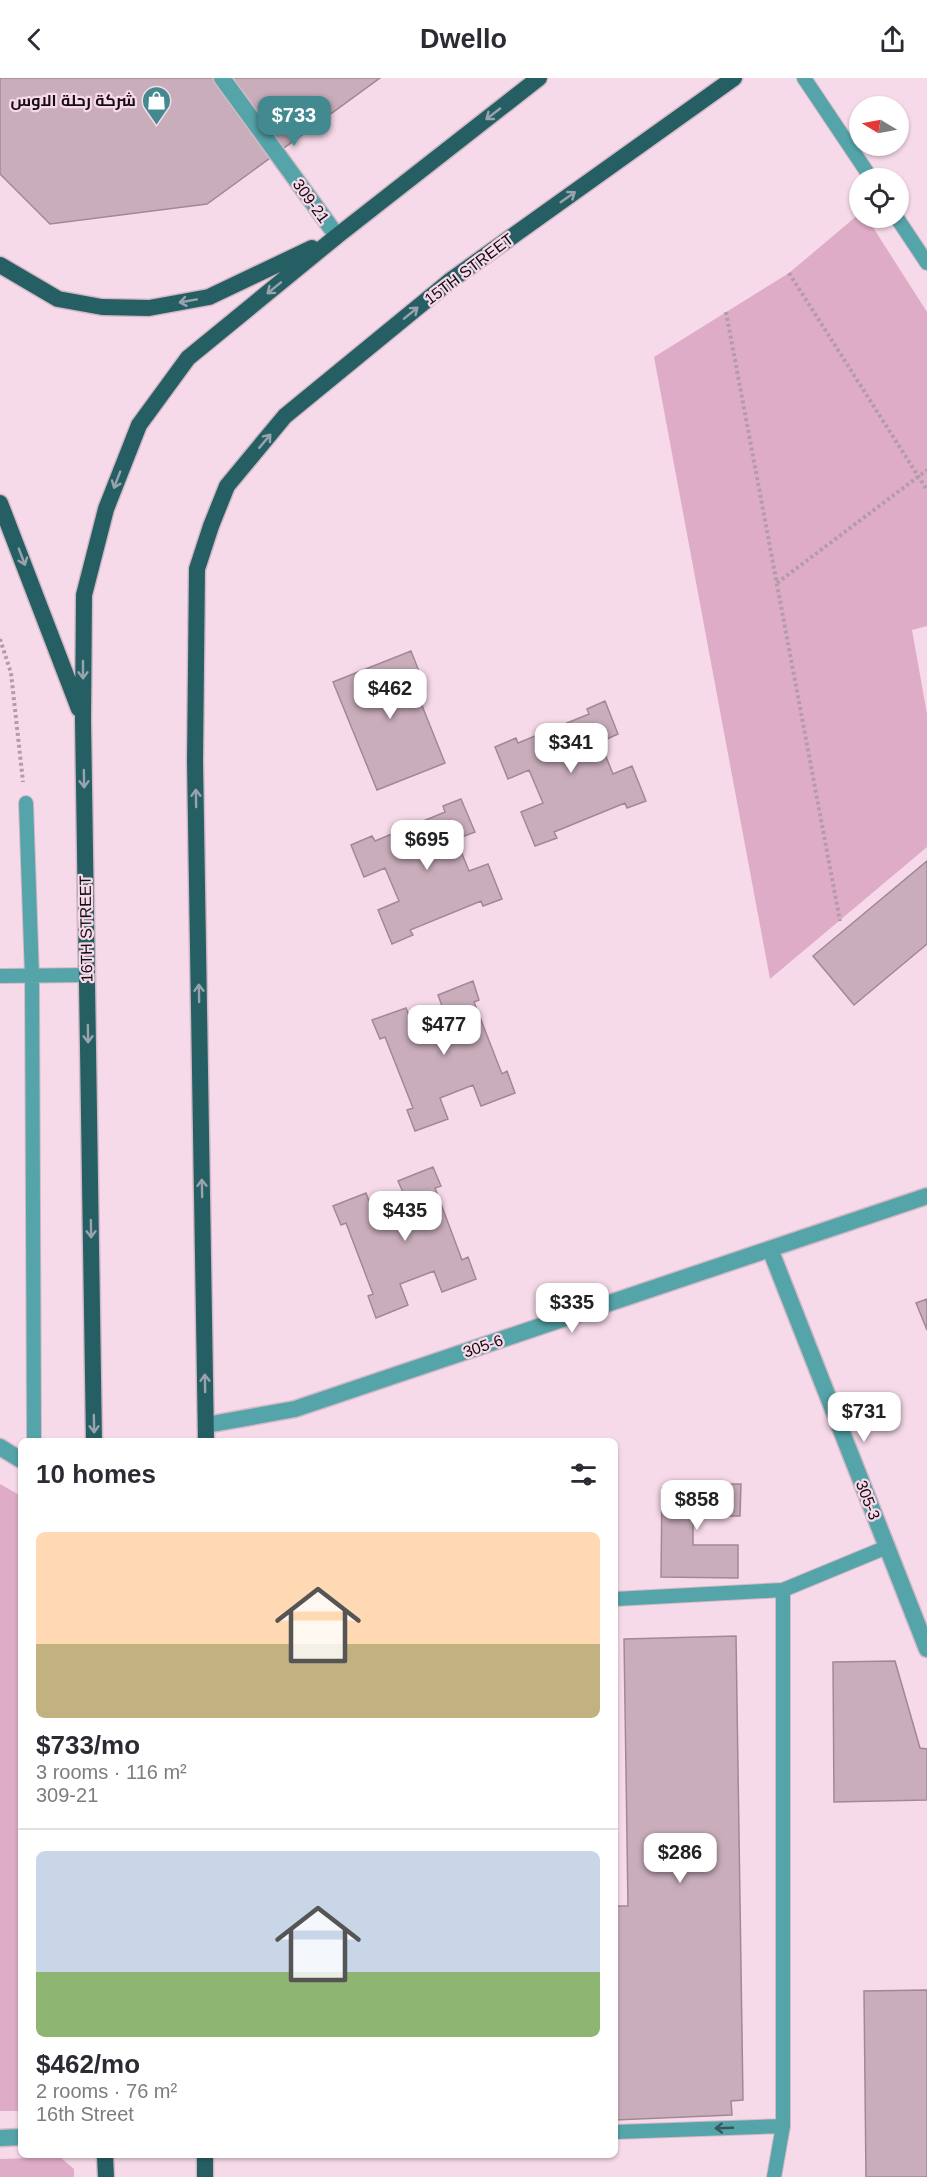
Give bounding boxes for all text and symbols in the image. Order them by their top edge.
icon: back [18,23,51,56]
icon: share [876,23,909,56]
text: Dwello [420,24,507,54]
shop icon: شركة رحلة الاوس [141,84,173,126]
place label: شركة رحلة الاوس [11,92,136,110]
pin: $733 [258,96,330,147]
north arrow [849,96,909,156]
map controls [849,96,909,228]
text: $733 [272,104,316,126]
one-way arrow [485,108,501,121]
button: locate [849,168,909,228]
street label: 309-21 [289,176,333,226]
one-way arrow [559,191,575,203]
street label: 15TH STREET [421,230,517,308]
one-way arrow [266,281,282,294]
one-way arrow [179,296,198,307]
one-way arrow [403,306,419,319]
one-way arrow [258,434,272,449]
one-way arrow [111,470,122,489]
one-way arrow [17,547,28,566]
one-way arrow [77,660,89,680]
pin: $462 [354,669,426,720]
text: $462 [368,677,412,699]
pin: $341 [535,723,607,774]
text: $341 [549,731,593,753]
one-way arrow [78,768,90,788]
one-way arrow [190,789,202,809]
pin: $695 [391,820,463,871]
text: $695 [405,828,449,850]
street label: 16TH STREET [77,875,95,982]
one-way arrow [193,984,205,1004]
pin: $477 [408,1005,480,1056]
text: $477 [422,1013,466,1035]
one-way arrow [82,1023,93,1043]
one-way arrow [196,1179,208,1199]
pin: $435 [369,1191,441,1242]
text: $435 [383,1199,427,1221]
one-way arrow [85,1218,97,1238]
pin: $335 [536,1283,608,1334]
text: $335 [550,1291,594,1313]
street label: 305-6 [461,1331,505,1361]
one-way arrow [199,1374,211,1394]
pin: $731 [828,1392,900,1443]
text: $731 [842,1400,886,1422]
one-way arrow [88,1413,100,1433]
icon: filters [567,1458,600,1491]
text: 10 homes [36,1459,156,1489]
street label: 305-3 [853,1478,883,1522]
pin: $858 [661,1480,733,1531]
text: $858 [675,1488,719,1510]
icon: home [264,1571,372,1679]
text: $733/mo [36,1730,140,1760]
text: 3 rooms · 116 m² [36,1761,187,1783]
text: 309-21 [36,1784,98,1806]
pin: $286 [644,1833,716,1884]
text: $286 [658,1841,702,1863]
icon: home [264,1890,372,1998]
text: $462/mo [36,2049,140,2079]
text: 2 rooms · 76 m² [36,2080,177,2102]
text: 16th Street [36,2103,134,2125]
one-way arrow [715,2123,735,2134]

